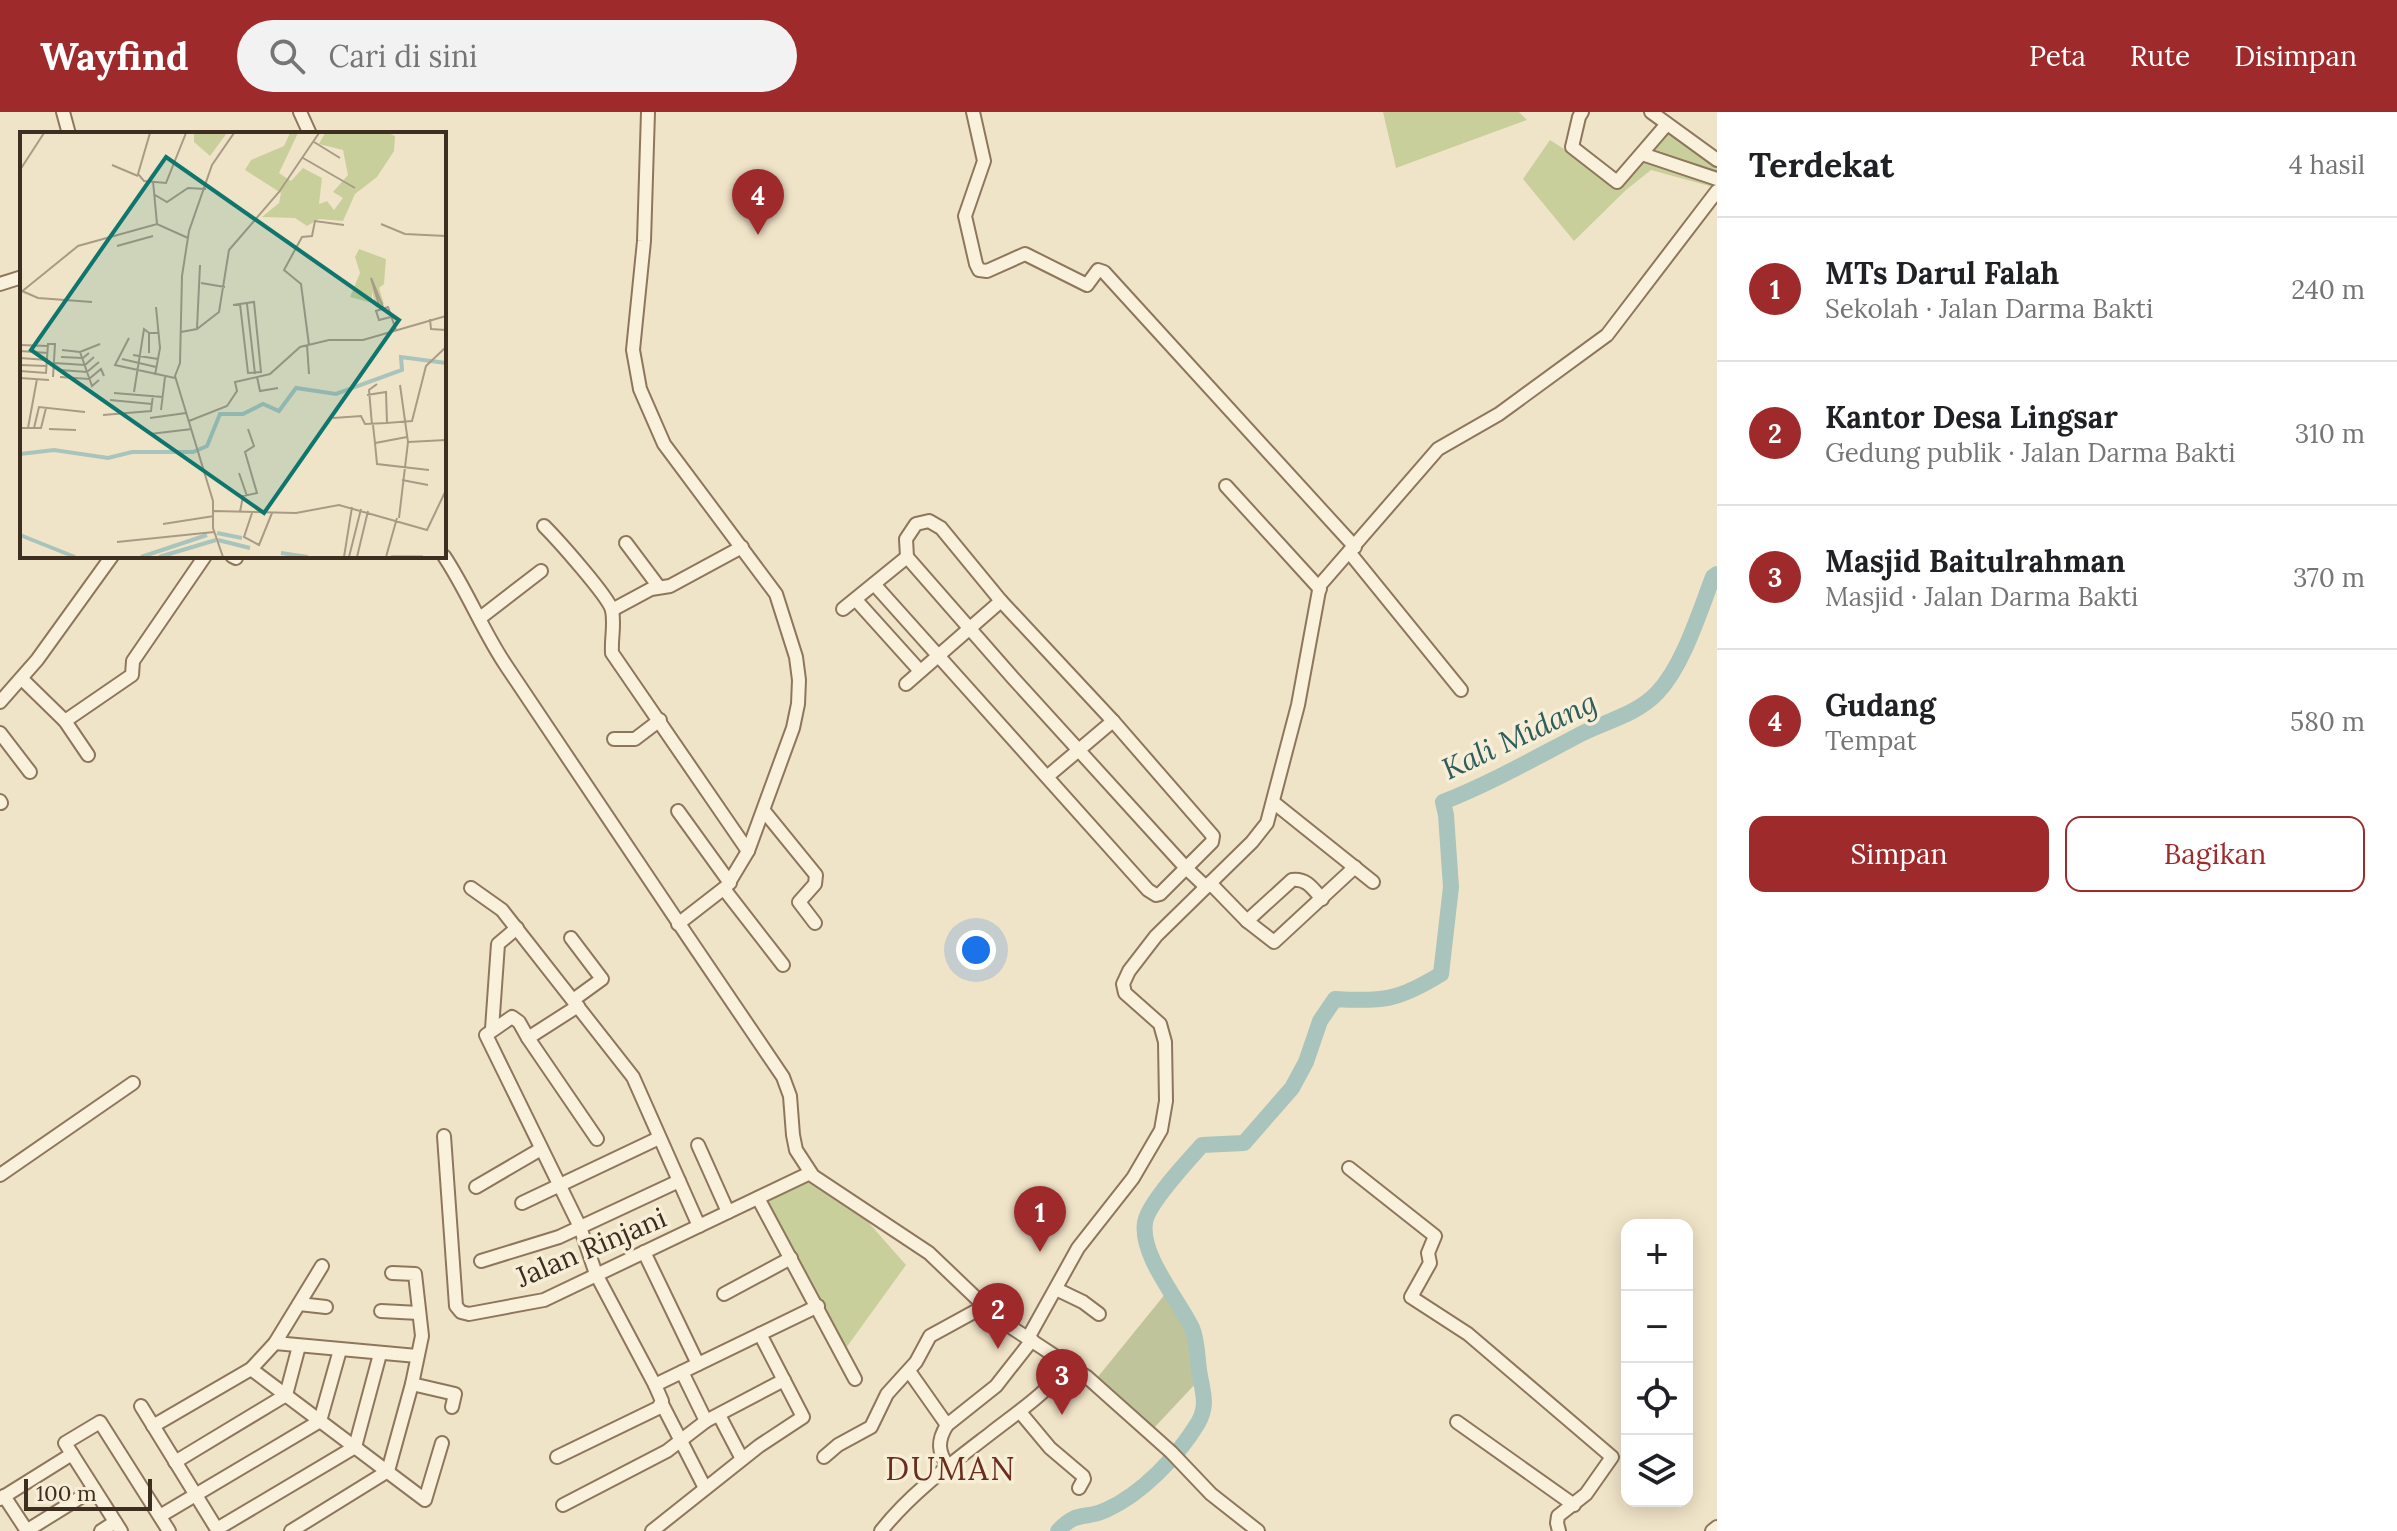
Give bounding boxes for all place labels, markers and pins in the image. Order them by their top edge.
pin: 4 [732,169,784,235]
pin: 1 [1014,1186,1066,1252]
pin: 2 [972,1283,1024,1349]
pin: 3 [1036,1349,1088,1415]

